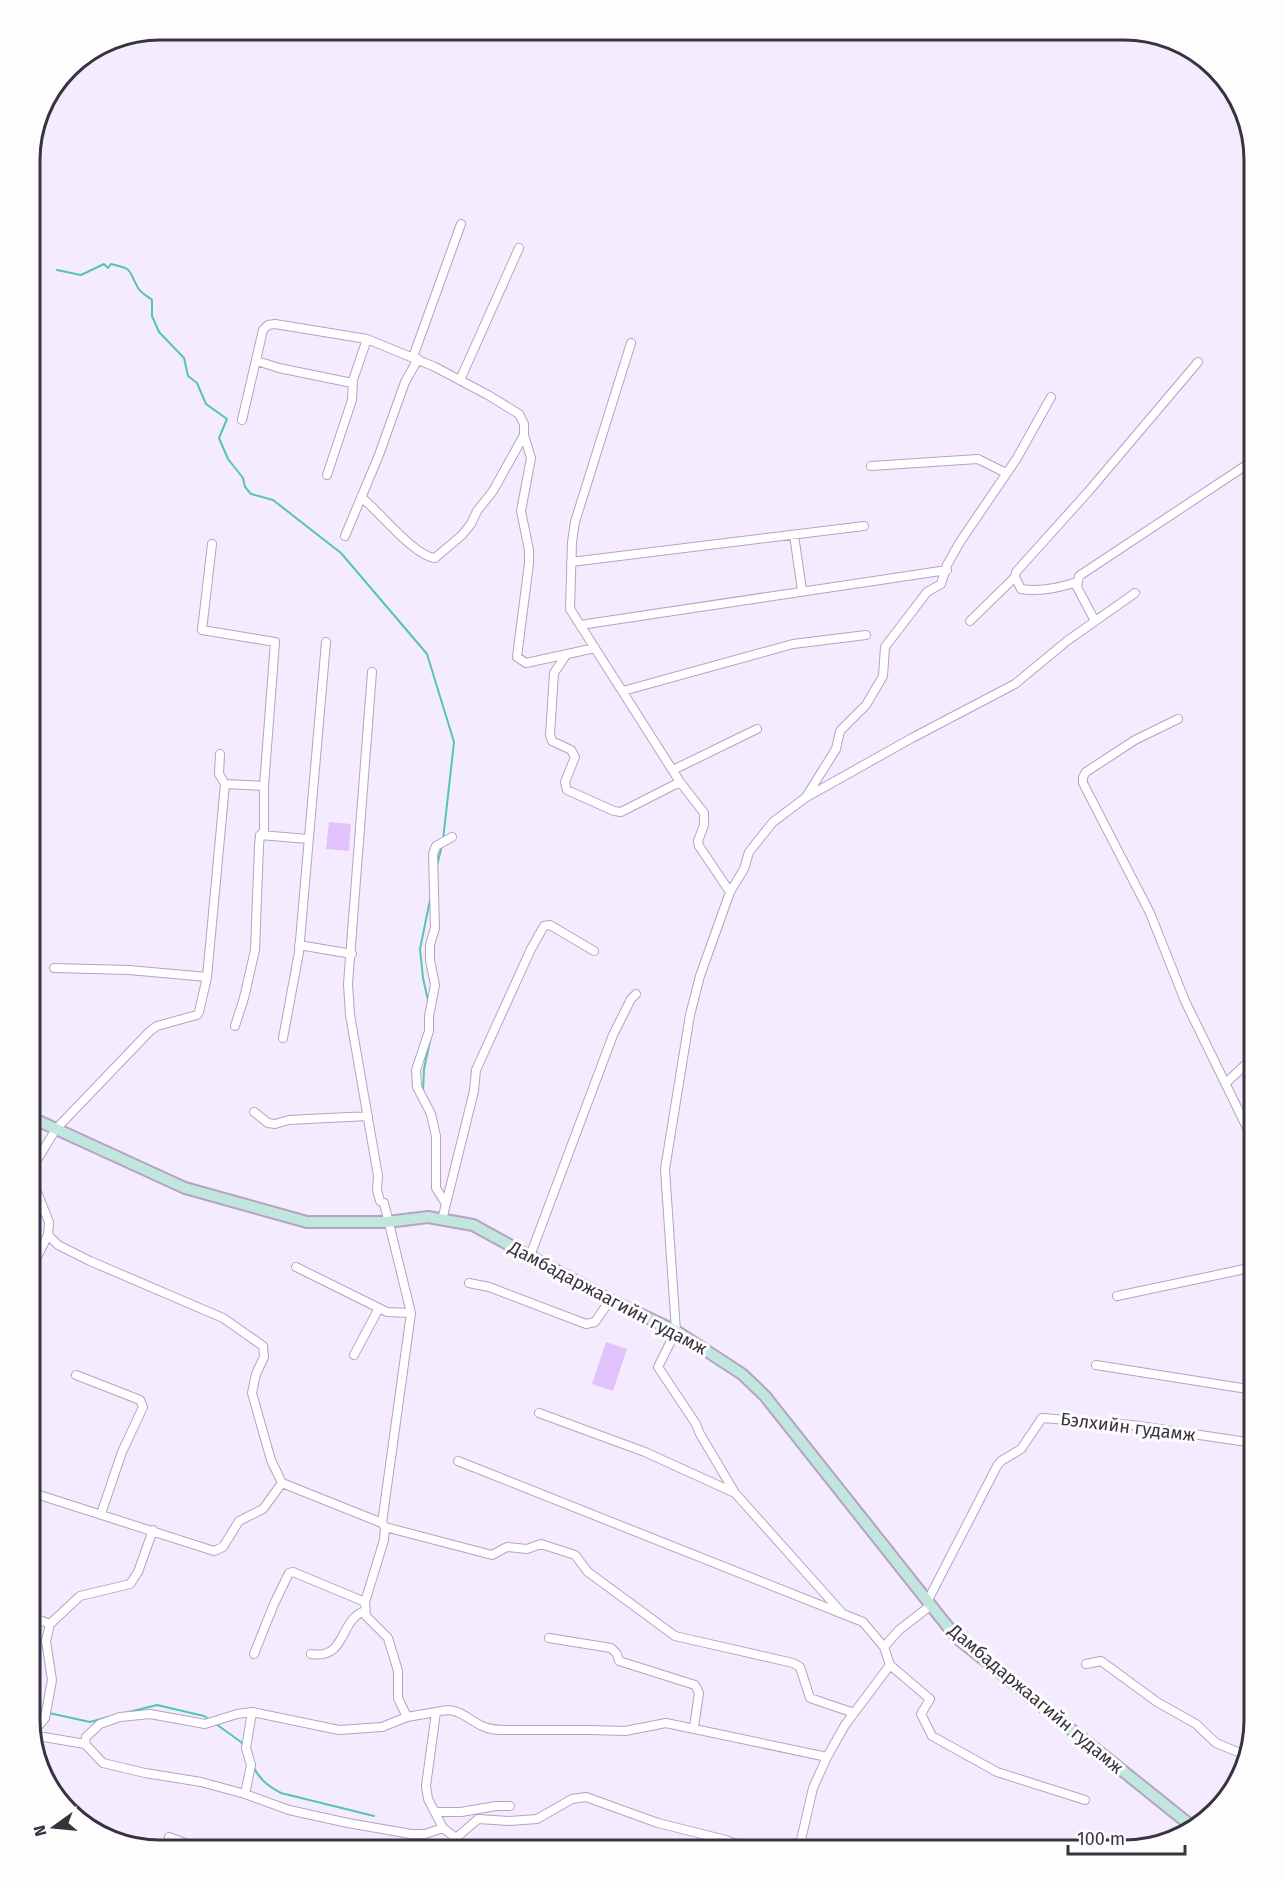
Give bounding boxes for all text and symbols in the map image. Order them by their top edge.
street label: Дамбадаржаагийн гудамж [504,1236,711,1360]
street label: Бэлхийн гудамж [1059,1408,1197,1446]
street label: Дамбадаржаагийн гудамж [943,1619,1128,1779]
north arrow [24,1797,84,1857]
scale bar [1068,1818,1185,1856]
text: N [29,1823,51,1838]
text: 100 m [1077,1828,1125,1850]

